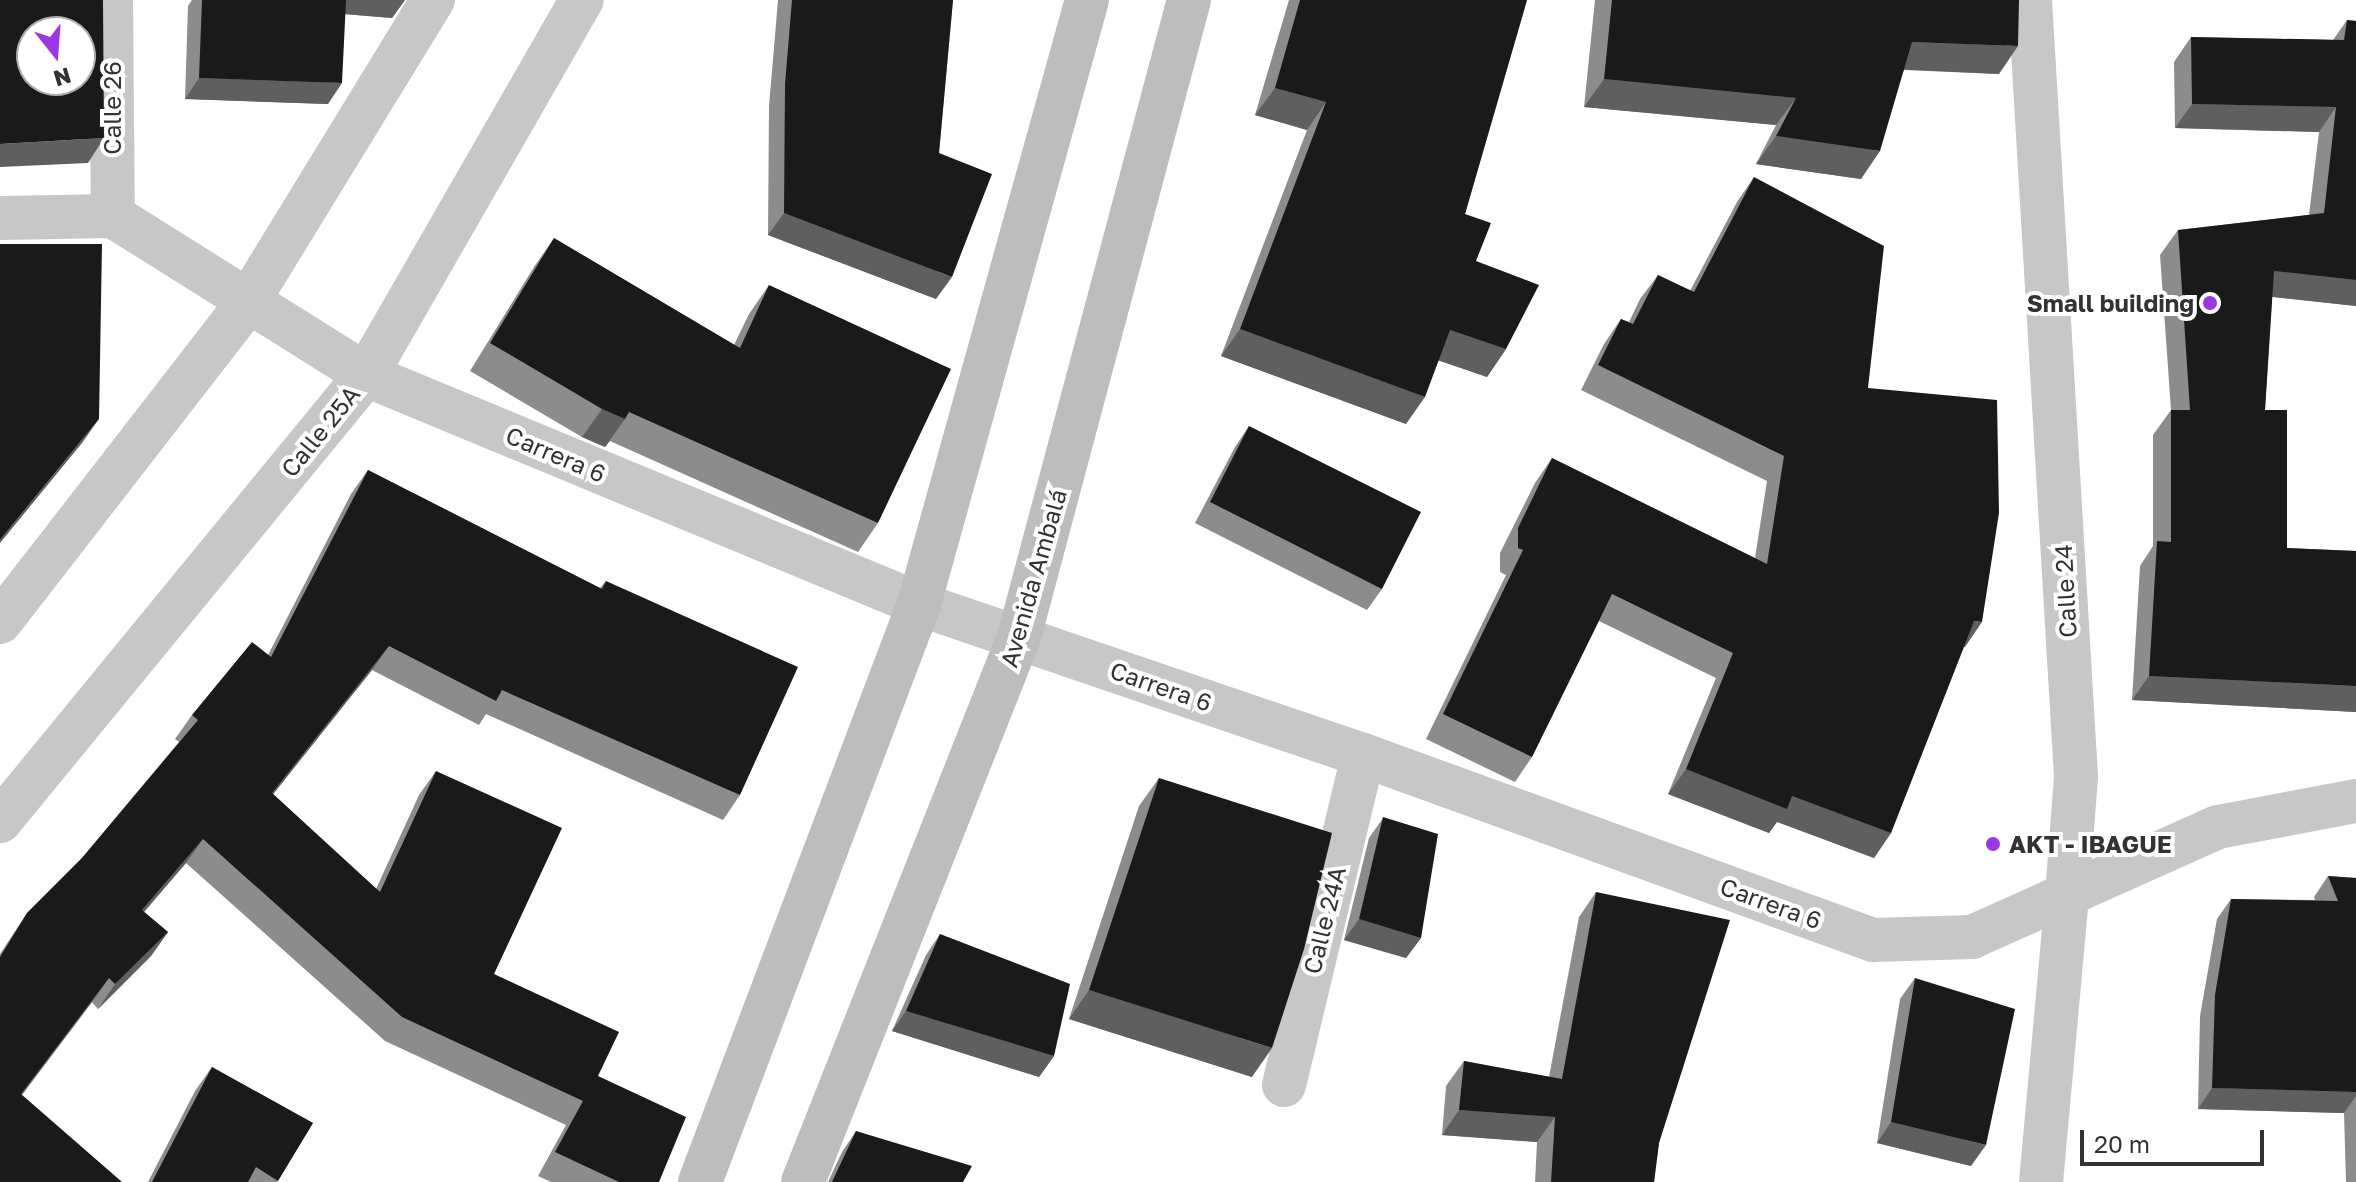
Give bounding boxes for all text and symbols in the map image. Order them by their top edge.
north arrow [16,16,96,96]
street label: Calle 26 [98,61,126,155]
text: N [51,62,75,93]
place label: Small building [2027,289,2194,317]
marker: Small building [2201,294,2219,312]
street label: Calle 25A [275,380,365,482]
street label: Carrera 6 [502,420,610,488]
street label: Avenida Ambalá [994,486,1072,670]
street label: Calle 24 [2048,544,2082,638]
street label: Carrera 6 [1106,655,1216,717]
place label: AKT - IBAGUE [2009,830,2172,858]
marker: AKT - IBAGUE [1984,835,2002,853]
street label: Calle 24A [1297,863,1351,977]
street label: Carrera 6 [1717,871,1825,935]
scale bar [2084,1114,2268,1164]
text: 20 m [2094,1129,2150,1158]

